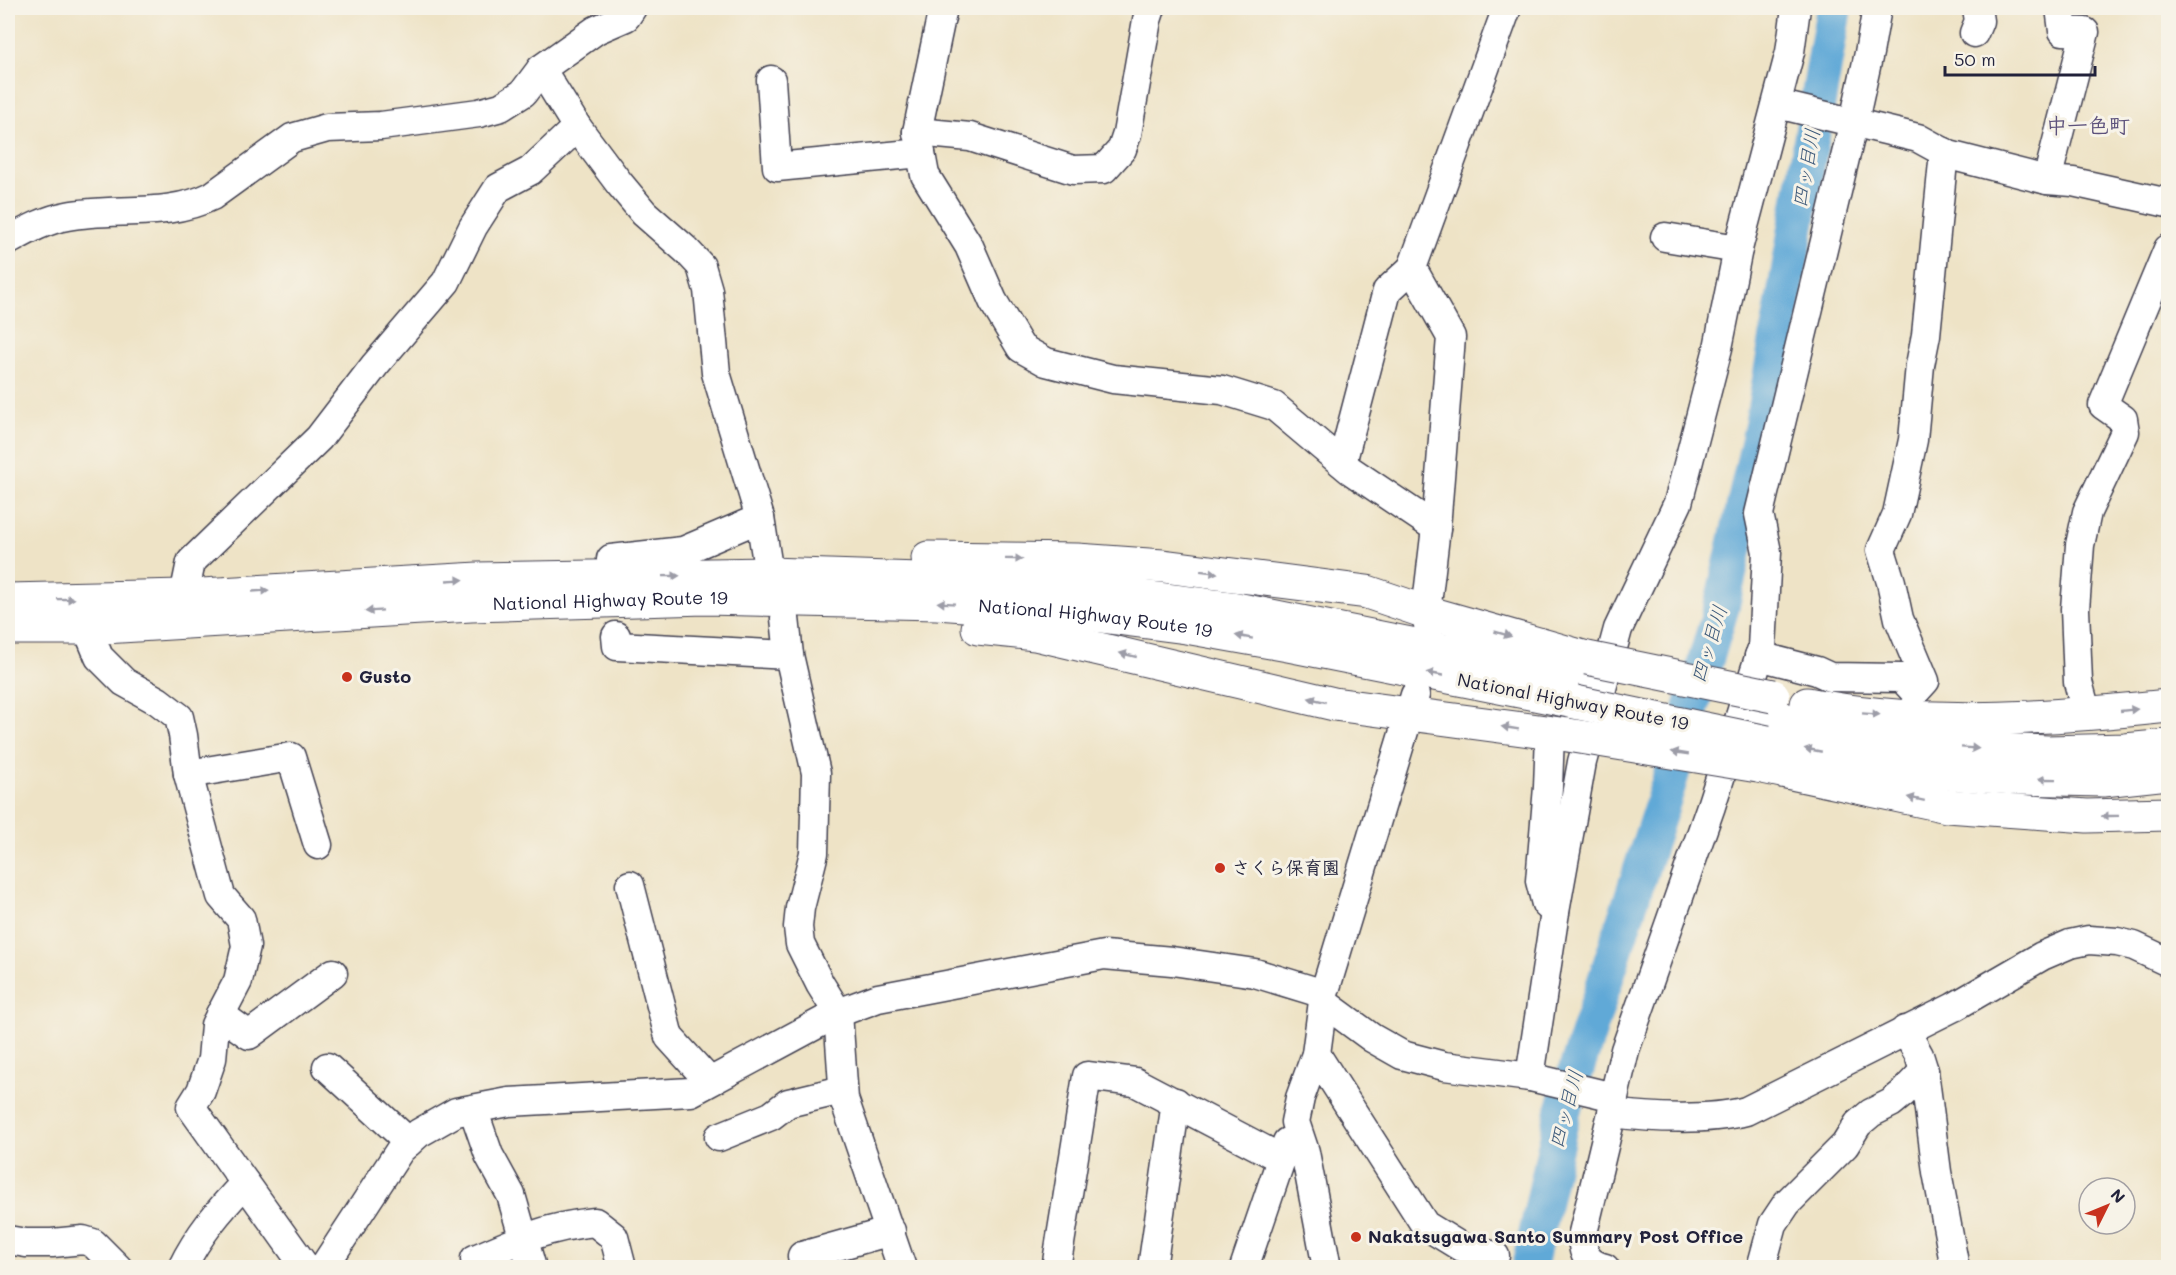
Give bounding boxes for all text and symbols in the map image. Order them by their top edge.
scale bar [1945,39,2095,77]
text: 50 m [1954,47,1996,71]
district label: 中一色町 [2046,111,2130,138]
water label: 四ッ目川 [1785,126,1825,209]
one-way arrow [1005,554,1024,564]
one-way arrow [1200,567,1219,577]
one-way arrow [662,571,681,580]
one-way arrow [446,576,465,585]
street label: National Highway Route 19 [492,585,728,615]
one-way arrow [251,587,270,596]
street label: National Highway Route 19 [978,593,1215,642]
one-way arrow [56,594,75,603]
one-way arrow [937,599,956,608]
water label: 四ッ目川 [1684,602,1732,686]
one-way arrow [364,606,383,616]
one-way arrow [1494,630,1512,639]
one-way arrow [1234,632,1253,641]
one-way arrow [1119,650,1137,660]
place label: Gusto [359,664,411,688]
street label: National Highway Route 19 [1456,667,1691,735]
one-way arrow [1426,669,1445,678]
marker: Gusto [340,670,354,684]
one-way arrow [1308,695,1327,705]
one-way arrow [2120,705,2139,715]
one-way arrow [1862,709,1881,719]
one-way arrow [1501,723,1520,732]
one-way arrow [1961,744,1980,753]
one-way arrow [1803,745,1822,754]
one-way arrow [1670,748,1689,757]
one-way arrow [2038,774,2057,784]
one-way arrow [1906,794,1925,803]
one-way arrow [2101,811,2120,821]
place label: さくら保育園 [1232,855,1340,879]
marker: さくら保育園 [1213,861,1227,875]
water label: 四ッ目川 [1542,1067,1588,1151]
north arrow [2077,1176,2137,1236]
text: N [2107,1184,2130,1207]
place label: Nakatsugawa Santo Summary Post Office [1368,1224,1744,1248]
marker: Nakatsugawa Santo Summary Post Office [1349,1230,1363,1244]

